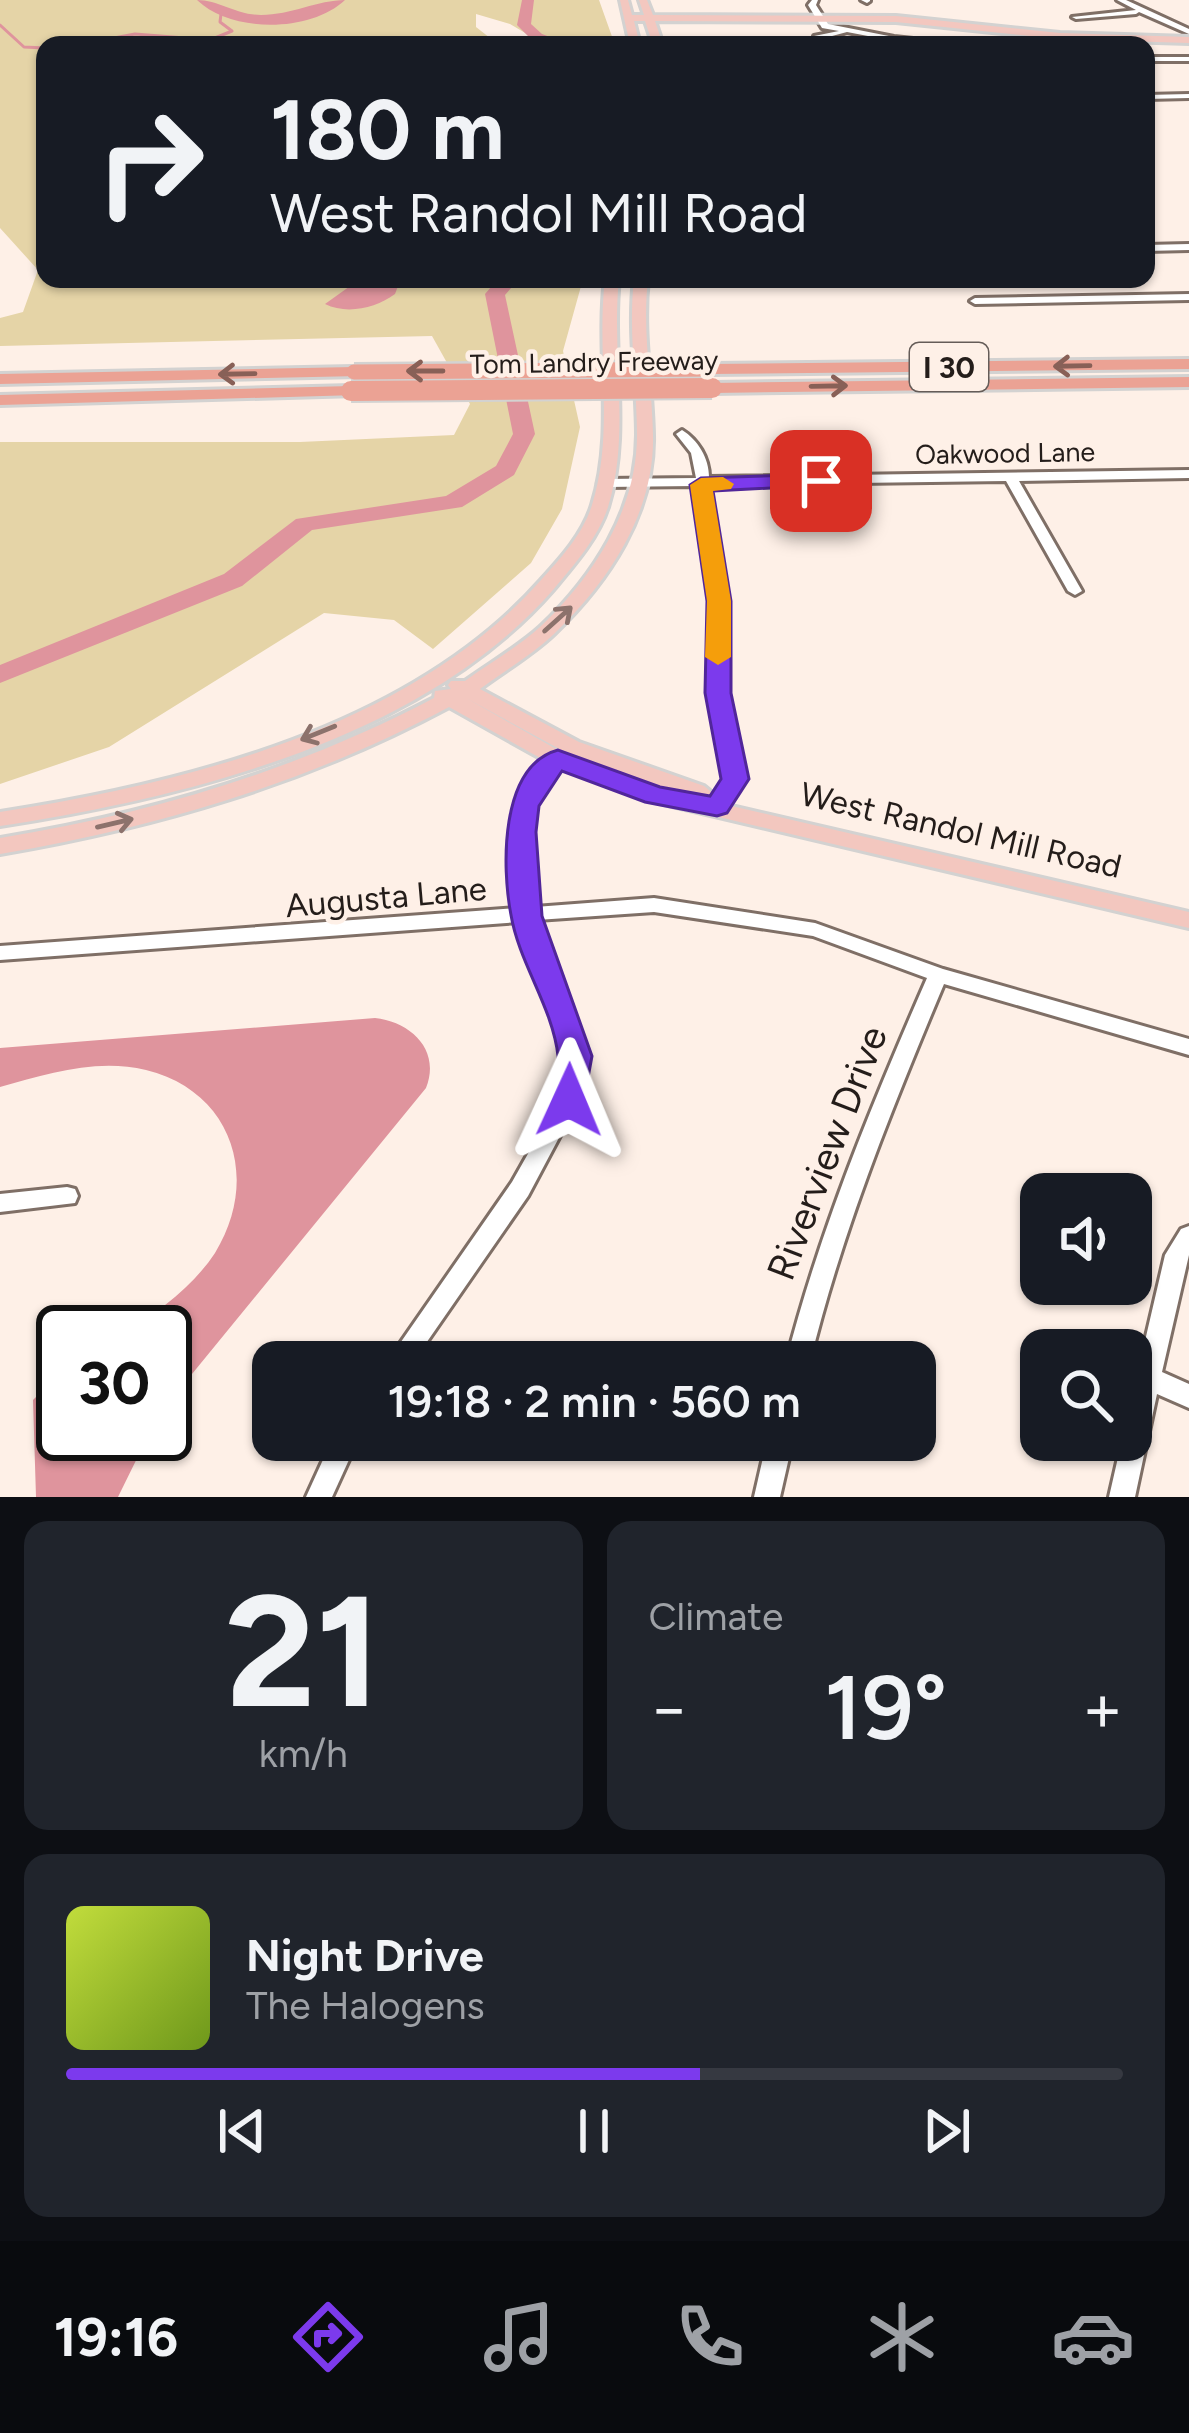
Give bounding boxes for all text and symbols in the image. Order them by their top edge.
text: 180 m [270,79,505,180]
icon: right [72,84,228,240]
text: West Randol Mill Road [270,181,807,246]
street label: Tom Landry Freeway [469,343,719,381]
road number: I 30 [910,343,988,391]
one-way arrow [1053,354,1092,377]
one-way arrow [406,360,445,383]
one-way arrow [218,363,257,385]
one-way arrow [809,375,848,398]
pin [770,430,872,532]
street label: Oakwood Lane [915,435,1095,471]
icon: arrive [788,448,854,514]
one-way arrow [542,606,572,633]
one-way arrow [300,724,337,745]
street label: West Randol Mill Road [797,774,1125,886]
one-way arrow [95,811,133,834]
street label: Augusta Lane [284,869,488,925]
street label: Riverview Drive [757,1019,897,1287]
position arrow [506,1037,632,1163]
map controls [1020,1173,1152,1461]
button: sound [1020,1173,1152,1305]
speed limit sign: 30 [36,1305,192,1461]
button: search [1020,1329,1152,1461]
text: 19:18 · 2 min · 560 m [387,1374,801,1428]
text: 21 [225,1558,381,1745]
text: Climate [649,1593,783,1640]
text: 19° [824,1653,947,1762]
text: − [649,1668,690,1748]
text: + [1082,1668,1123,1748]
text: km/h [259,1730,348,1777]
text: Night Drive [246,1928,484,1982]
text: The Halogens [246,1982,485,2029]
icon: previous [209,2098,275,2164]
icon: pause [561,2098,627,2164]
icon: next [914,2098,980,2164]
icon: directions [286,2295,370,2379]
icon: music [477,2295,561,2379]
icon: phone [668,2295,752,2379]
icon: climate [860,2295,944,2379]
icon: car [1051,2295,1135,2379]
text: 19:16 [54,2305,178,2370]

